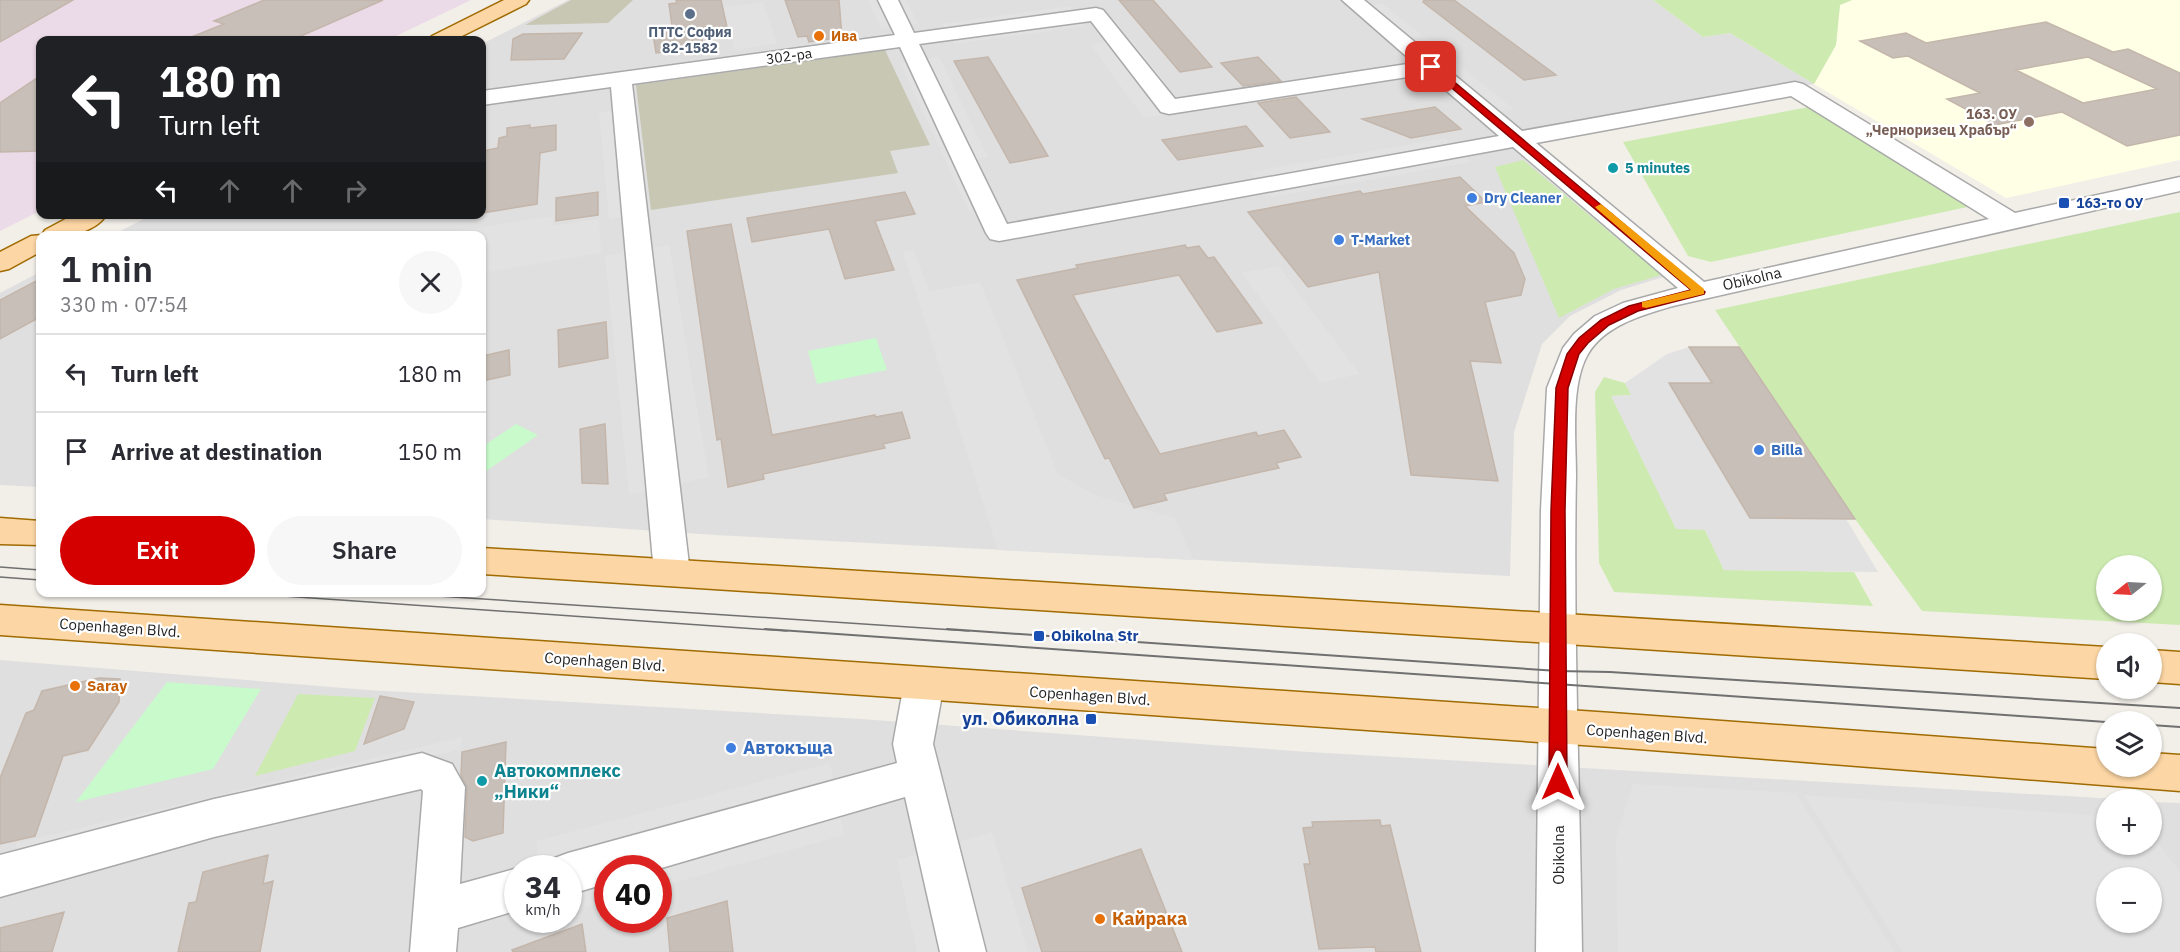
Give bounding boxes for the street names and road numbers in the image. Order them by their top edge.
street label: 302-ра [765,44,814,68]
street label: Obikolna [1721,263,1783,294]
street label: Copenhagen Blvd. [59,614,181,641]
street label: Copenhagen Blvd. [544,648,666,675]
street label: Copenhagen Blvd. [1029,682,1151,709]
street label: Copenhagen Blvd. [1586,720,1708,747]
street label: Obikolna [1549,825,1568,885]

